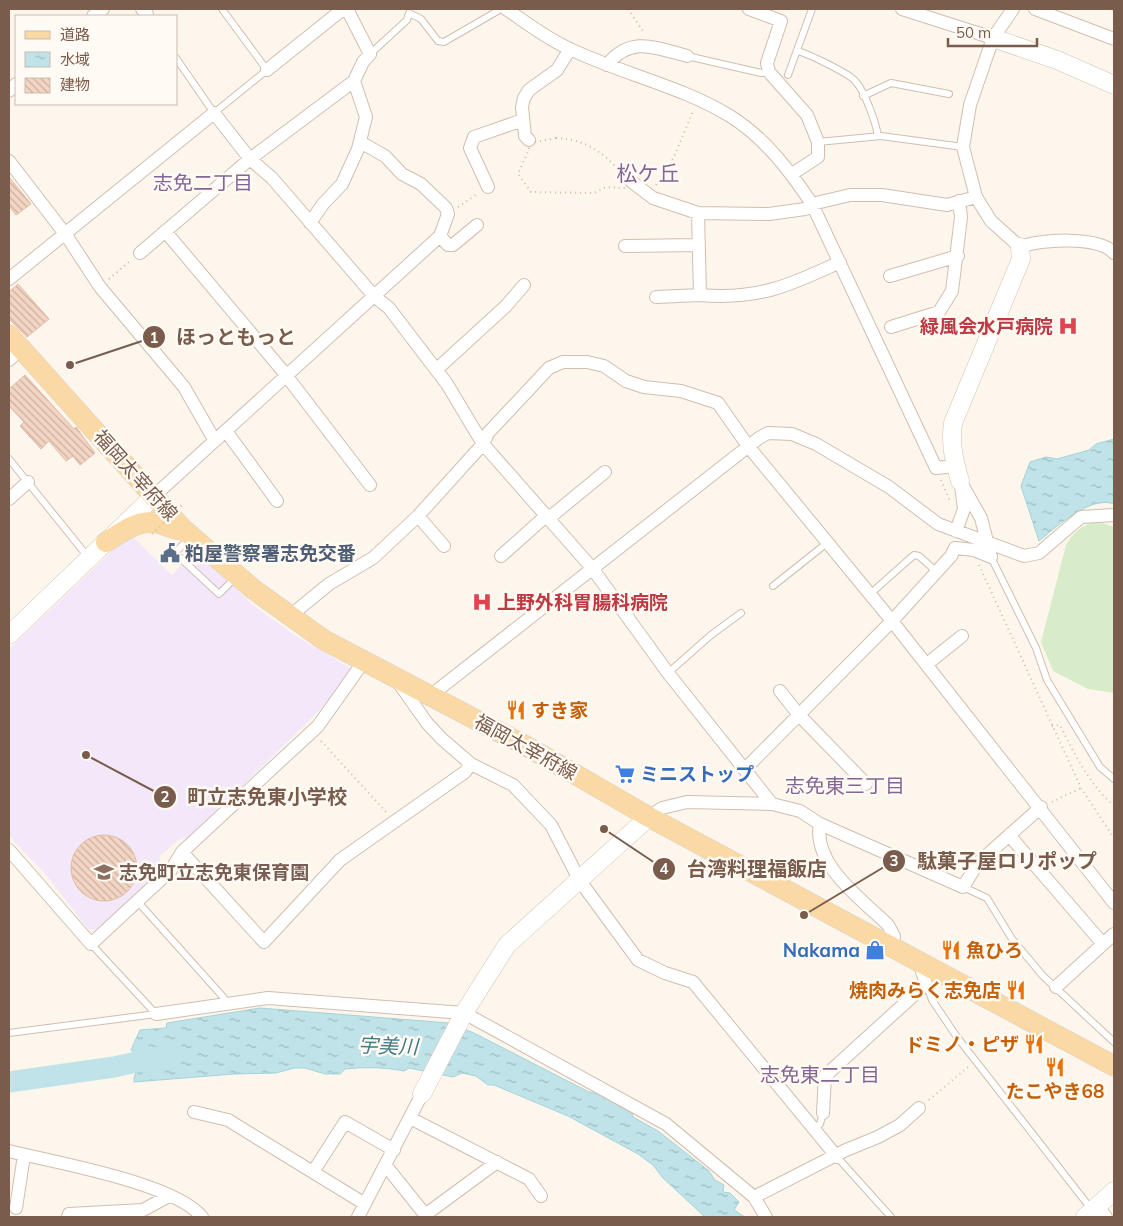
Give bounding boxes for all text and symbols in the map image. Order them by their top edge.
legend [15,15,178,105]
scale bar [948,15,1037,47]
text: 50 m [956,23,991,42]
text: 道路 [60,25,90,44]
text: 水域 [60,50,90,69]
text: 建物 [60,75,90,94]
district label: 松ケ丘 [617,160,680,186]
district label: 志免二丁目 [153,170,253,195]
place label: 緑風会水戸病院 [920,314,1053,338]
hospital icon: 緑風会水戸病院 [1057,315,1079,337]
callout: ほっともっと [141,320,306,355]
text: ほっともっと [176,324,296,349]
text: 1 [149,328,159,347]
street label: 福岡太宰府線 [89,425,183,525]
place label: 粕屋警察署志免交番 [185,541,356,565]
public building icon: 粕屋警察署志免交番 [159,542,181,564]
place label: 上野外科胃腸科病院 [497,590,668,614]
hospital icon: 上野外科胃腸科病院 [471,591,493,613]
place label: すき家 [531,698,588,722]
restaurant icon: すき家 [505,699,527,721]
street label: 福岡太宰府線 [470,709,582,785]
place label: ミニストップ [640,762,754,786]
supermarket icon: ミニストップ [614,763,636,785]
district label: 志免東三丁目 [785,773,905,798]
callout: 町立志免東小学校 [152,779,357,814]
text: 町立志免東小学校 [187,784,347,809]
text: 2 [160,787,170,806]
callout: 駄菓子屋ロリポップ [882,844,1107,879]
text: 駄菓子屋ロリポップ [917,848,1097,873]
callout: 台湾料理福飯店 [652,851,837,886]
text: 3 [889,851,899,870]
text: 台湾料理福飯店 [687,856,827,881]
text: 4 [659,859,669,878]
place label: 志免町立志免東保育園 [119,860,309,884]
school or university icon: 志免町立志免東保育園 [93,861,115,883]
place label: Nakama [783,938,860,962]
place label: 魚ひろ [966,938,1023,962]
shop icon: Nakama [864,939,886,961]
restaurant icon: 魚ひろ [940,939,962,961]
place label: 焼肉みらく志免店 [849,978,1001,1002]
restaurant icon: 焼肉みらく志免店 [1005,979,1027,1001]
water label: 宇美川 [358,1032,420,1059]
place label: ドミノ・ピザ [905,1032,1019,1056]
restaurant icon: ドミノ・ピザ [1023,1033,1045,1055]
restaurant icon: たこやき68 [1044,1056,1066,1078]
district label: 志免東二丁目 [760,1062,880,1087]
place label: たこやき68 [1006,1079,1104,1103]

